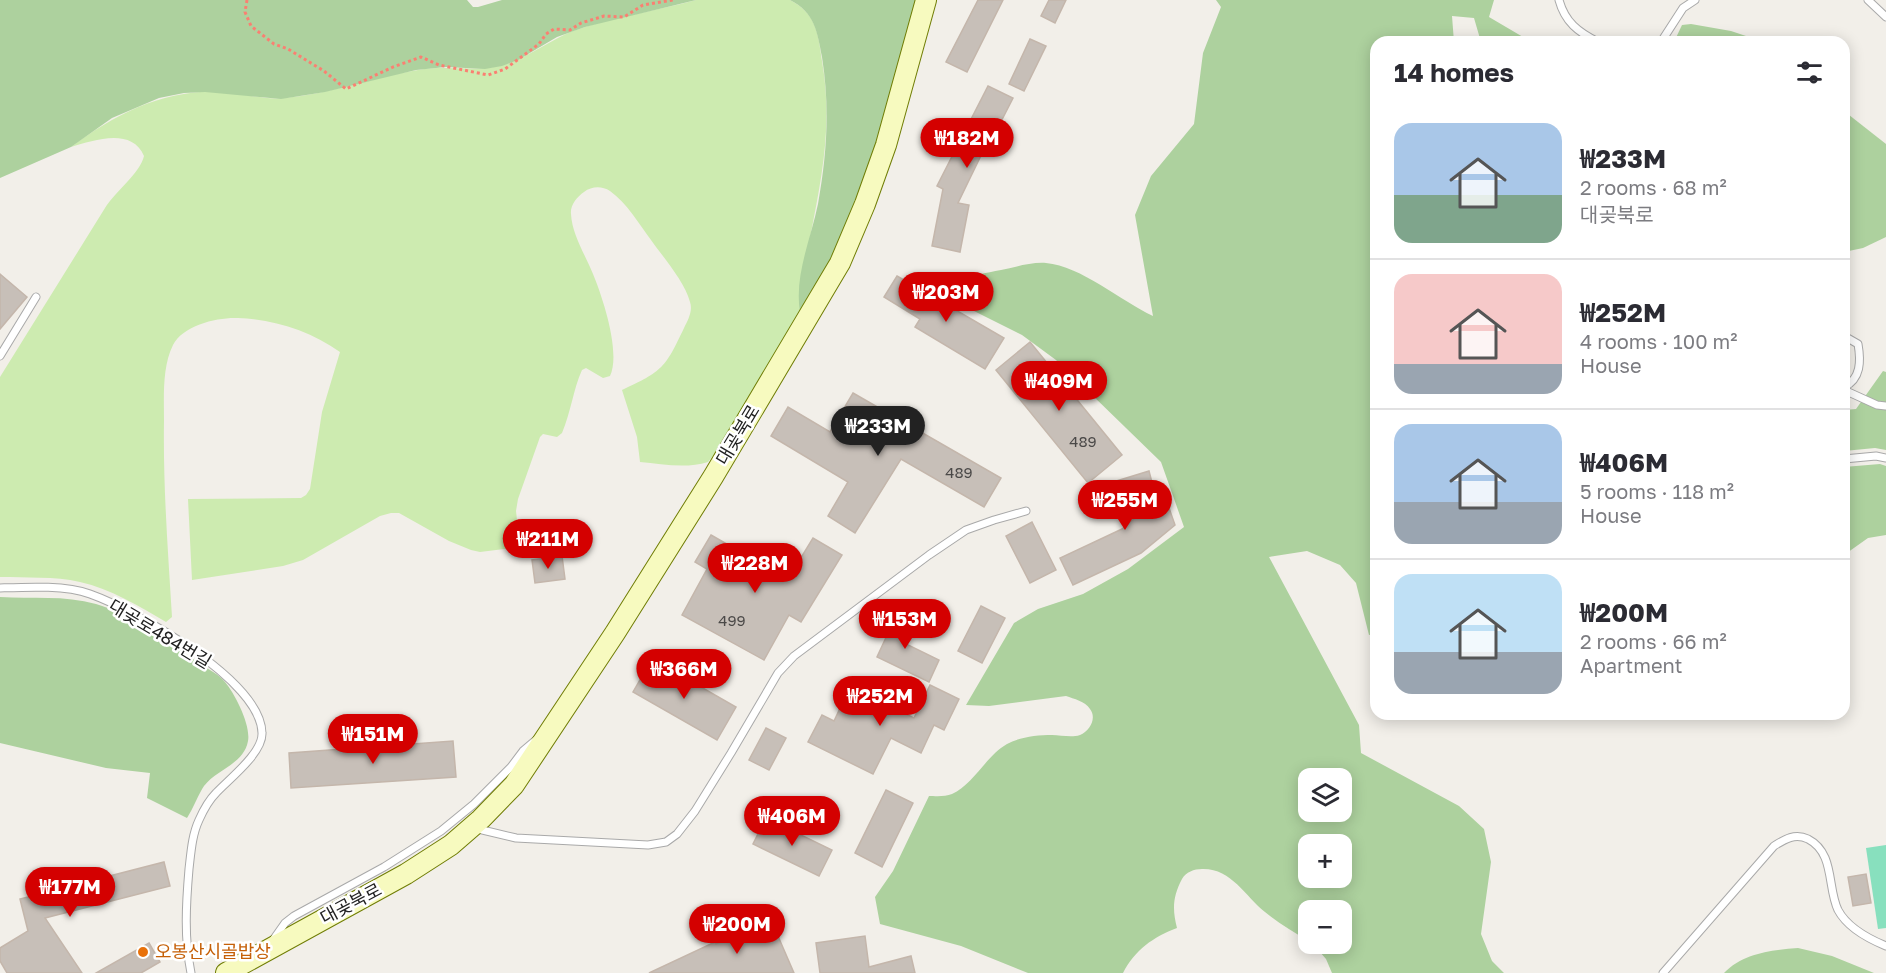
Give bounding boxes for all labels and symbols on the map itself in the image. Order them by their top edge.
pin: ₩182M [925,118,1009,169]
pin: ₩203M [904,272,988,323]
pin: ₩409M [1017,361,1101,412]
street label: 대곶북로 [711,400,764,469]
pin: ₩233M [836,406,920,457]
house number: 489 [1069,432,1097,450]
house number: 489 [945,463,973,481]
pin: ₩255M [1083,480,1167,531]
pin: ₩211M [506,519,590,570]
pin: ₩228M [713,543,797,594]
street label: 대곶로484번길 [105,594,216,672]
pin: ₩153M [863,599,947,650]
house number: 499 [718,611,746,629]
pin: ₩366M [642,649,726,700]
pin: ₩252M [838,676,922,727]
pin: ₩151M [331,714,415,765]
pin: ₩406M [750,796,834,847]
pin: ₩177M [28,867,112,918]
street label: 대곶북로 [316,878,385,928]
pin: ₩200M [695,904,779,955]
place label: 오봉산시골밥상 [155,940,271,962]
marker: 오봉산시골밥상 [136,945,150,959]

